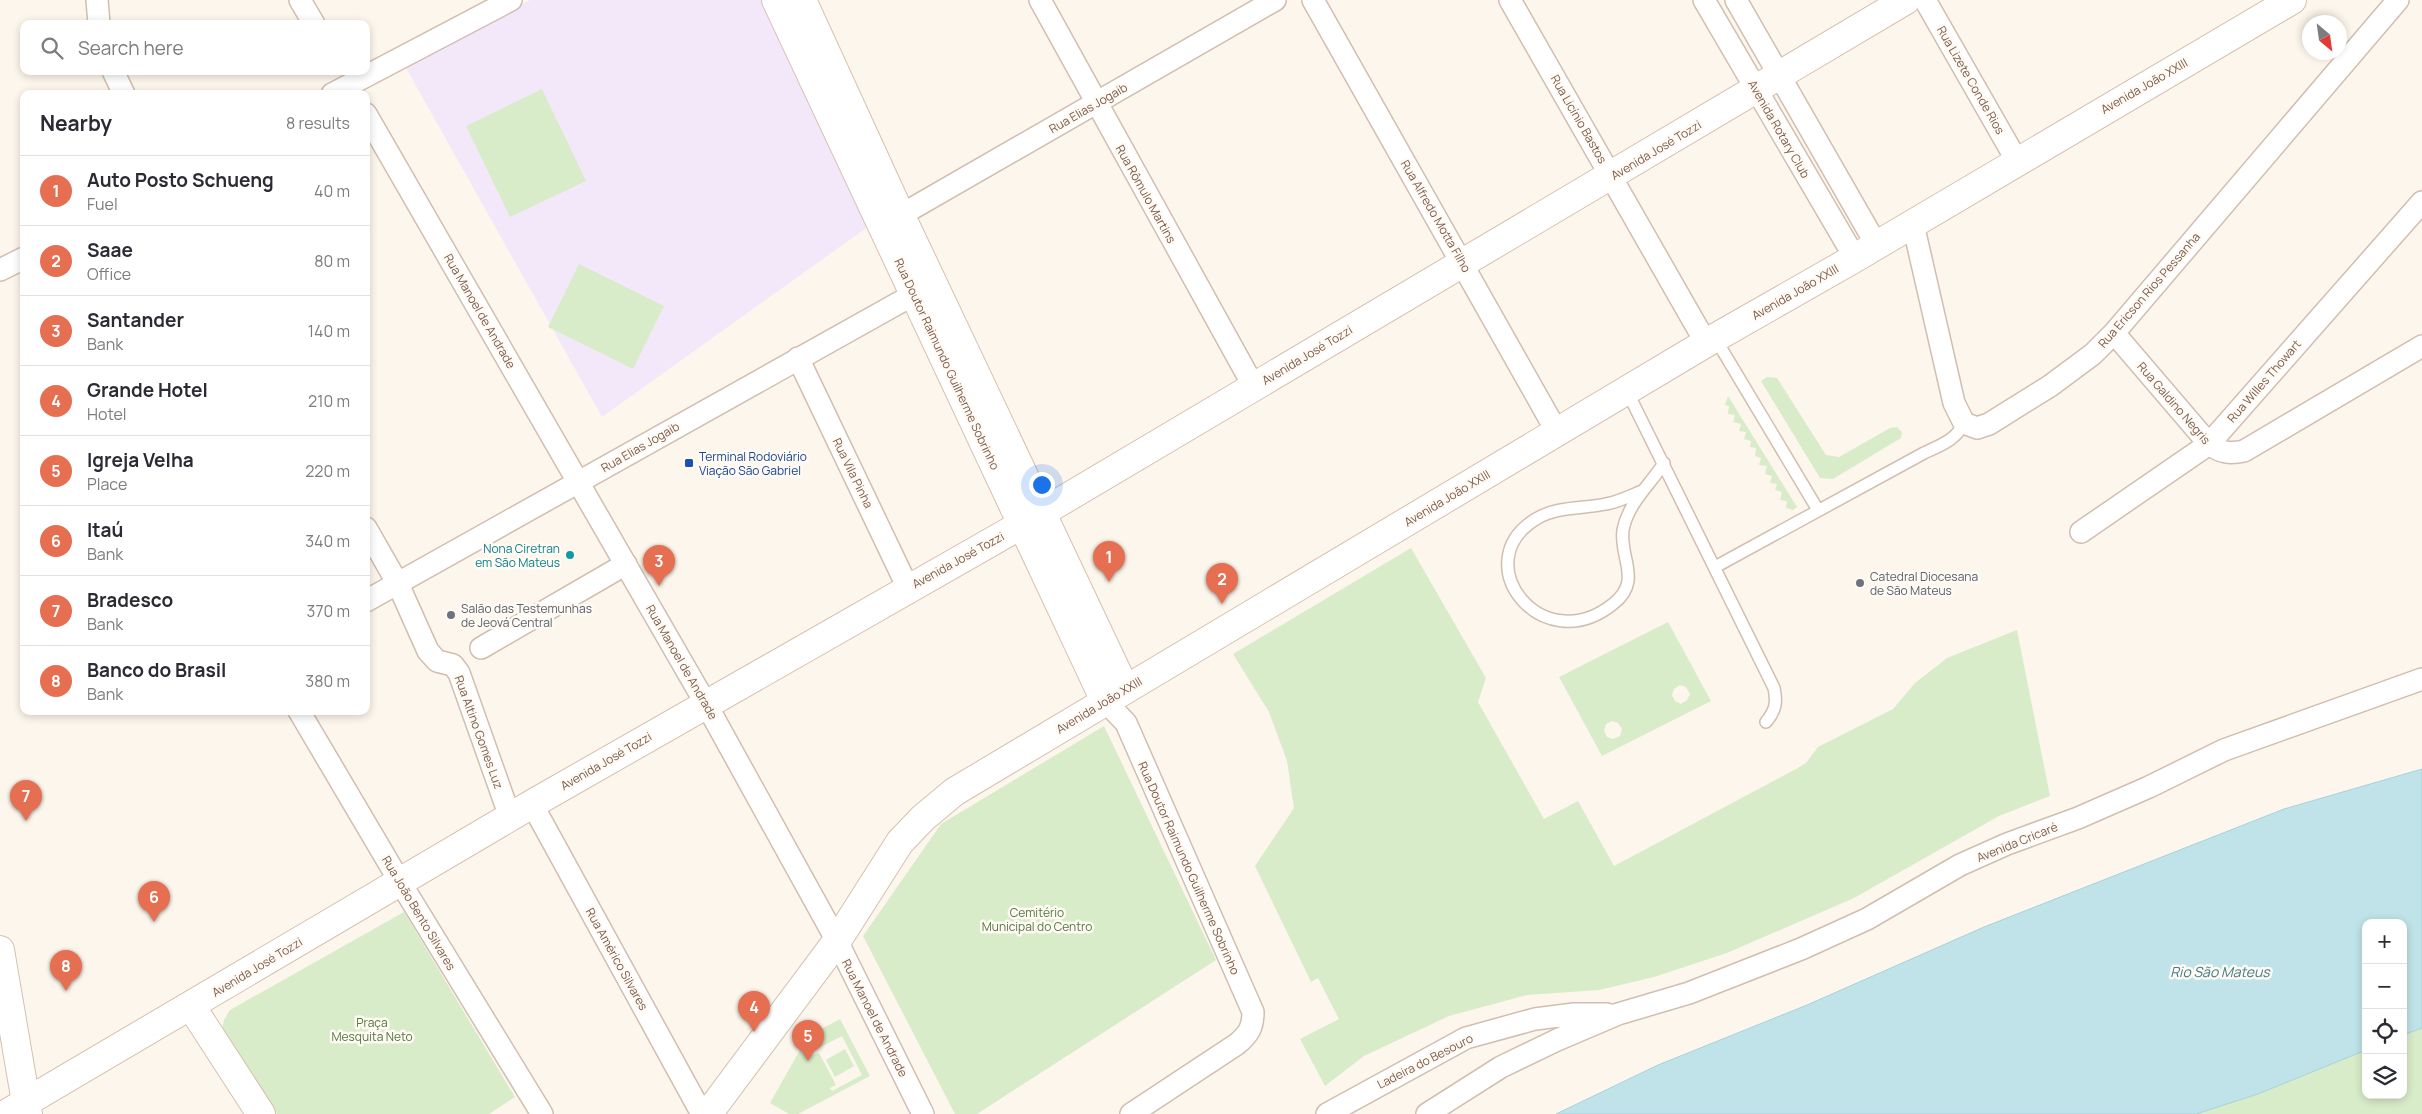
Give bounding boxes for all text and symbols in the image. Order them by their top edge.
north arrow [2302,15,2347,60]
search box [20,20,370,75]
street label: Rua Lizete Conde Rios [1933,23,2009,137]
icon: search [38,34,66,62]
text: Search here [78,35,184,61]
street label: Avenida João XXIII [2097,54,2191,118]
street label: Rua Licínio Bastos [1547,72,1611,166]
street label: Avenida Rotary Club [1744,77,1814,181]
street label: Rua Elias Jogaib [1046,79,1130,137]
text: Nearby [40,109,112,137]
text: 8 results [286,112,350,134]
street label: Avenida José Tozzi [1608,116,1704,184]
street label: Rua Rômulo Martins [1112,142,1180,246]
street label: Rua Alfredo Motta Filho [1397,157,1475,275]
text: Auto Posto Schueng [87,167,274,193]
text: 1 [52,180,60,202]
text: 40 m [314,180,350,202]
text: Fuel [87,193,118,215]
street label: Rua Ericson Rios Pessanha [2094,229,2204,351]
text: Saae [87,237,133,263]
text: 2 [51,250,61,272]
text: 80 m [314,250,350,272]
street label: Rua Manoel de Andrade [440,250,520,372]
street label: Rua Doutor Raimundo Guilherme Sobrinho [890,255,1004,473]
street label: Avenida João XXIII [1748,260,1842,324]
text: Office [87,263,131,285]
text: Santander [87,307,184,333]
text: 3 [51,320,61,342]
text: 140 m [308,320,350,342]
street label: Avenida José Tozzi [1259,321,1355,389]
text: Bank [87,333,123,355]
street label: Rua Willes Thowart [2223,336,2305,426]
street label: Rua Galdino Negris [2133,358,2215,448]
text: Grande Hotel [87,377,208,403]
text: 4 [51,390,61,412]
text: 210 m [308,390,350,412]
text: Hotel [87,403,127,425]
street label: Rua Elias Jogaib [598,418,682,476]
street label: Rua Vila Pinha [829,435,877,511]
text: Igreja Velha [87,447,194,473]
place label: Terminal Rodoviário Viação São Gabriel [699,448,807,479]
marker: Terminal Rodoviário Viação São Gabriel [683,457,695,469]
text: 5 [51,460,61,482]
text: 220 m [305,460,350,482]
street label: Avenida João XXIII [1401,466,1493,530]
your location [1029,472,1055,498]
text: Place [87,473,127,495]
text: Itaú [87,517,123,543]
street label: Avenida José Tozzi [909,528,1007,592]
text: 6 [51,530,61,552]
text: 340 m [305,530,350,552]
place label: Nona Ciretran em São Mateus [475,540,560,571]
pin: 1 [1093,541,1125,582]
text: Bank [87,543,123,565]
pin: 3 [643,545,675,586]
marker: Nona Ciretran em São Mateus [564,549,576,561]
pin: 2 [1206,563,1238,604]
place label: Catedral Diocesana de São Mateus [1870,568,1978,599]
marker: Catedral Diocesana de São Mateus [1854,577,1866,589]
text: Bradesco [87,587,173,613]
text: 7 [52,600,60,622]
text: 370 m [307,600,350,622]
place label: Salão das Testemunhas de Jeová Central [461,600,592,631]
street label: Rua Manoel de Andrade [642,601,722,723]
marker: Salão das Testemunhas de Jeová Central [445,609,457,621]
text: Bank [87,613,123,635]
text: Banco do Brasil [87,657,226,683]
text: 8 [51,670,61,692]
text: 380 m [305,670,350,692]
street label: Rua Altino Gomes Luz [451,673,507,791]
street label: Avenida João XXIII [1053,673,1145,737]
text: Bank [87,683,123,705]
street label: Avenida José Tozzi [557,728,655,794]
street label: Rua Doutor Raimundo Guilherme Sobrinho [1134,759,1244,977]
pin: 7 [10,780,42,821]
street label: Avenida Cricaré [1974,818,2060,866]
street label: Rua João Bento Silvares [378,853,460,973]
pin: 6 [138,881,170,922]
park label: Cemitério Municipal do Centro [982,904,1092,935]
street label: Rua Américo Silvares [582,905,652,1013]
map controls [2362,919,2407,1099]
button: + [2362,919,2407,964]
street label: Avenida José Tozzi [209,933,305,1001]
pin: 8 [50,950,82,991]
street label: Rua Manoel de Andrade [838,956,912,1080]
water label: Rio São Mateus [2170,962,2271,981]
button: − [2362,964,2407,1009]
pin: 4 [738,991,770,1032]
button: locate [2362,1009,2407,1054]
park label: Praça Mesquita Neto [331,1014,413,1045]
pin: 5 [792,1020,824,1061]
street label: Ladeira do Besouro [1374,1029,1476,1093]
button: layers [2362,1054,2407,1099]

